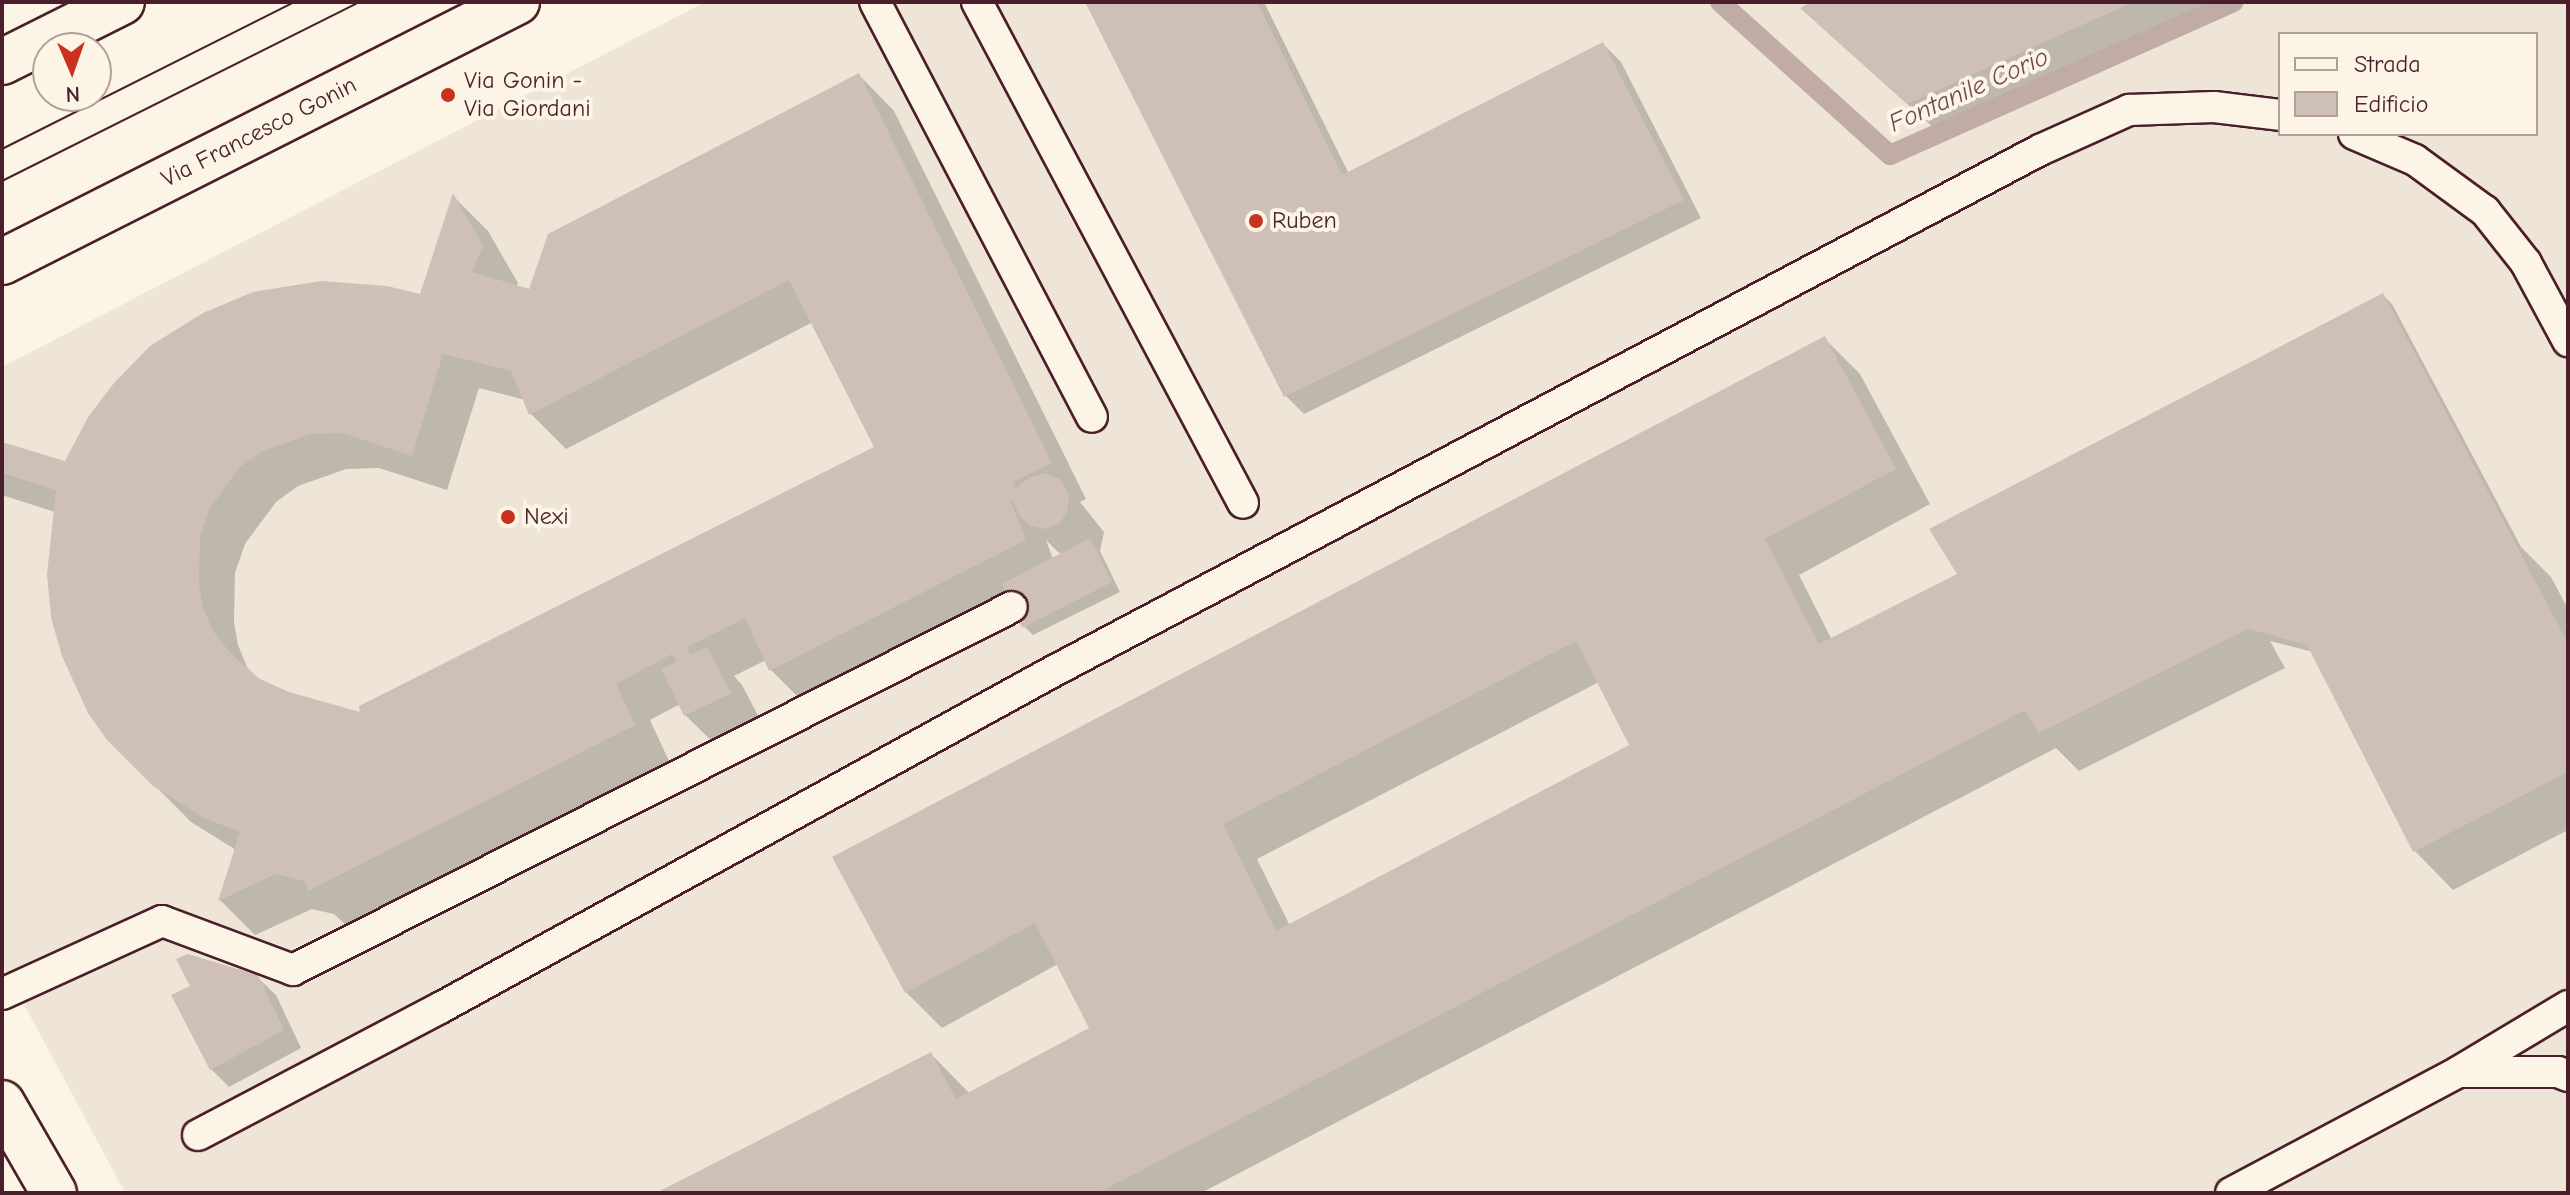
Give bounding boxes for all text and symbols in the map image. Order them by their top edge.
north arrow [32,32,112,112]
legend [2278,32,2538,136]
water label: Fontanile Corio [1884,42,2054,140]
text: Strada [2354,50,2421,78]
place label: Via Gonin - Via Giordani [464,67,591,123]
street label: Via Francesco Gonin [157,70,361,194]
text: N [65,81,80,107]
marker: Via Gonin - Via Giordani [439,86,457,104]
text: Edificio [2354,90,2429,118]
place label: Ruben [1272,207,1337,235]
marker: Ruben [1247,212,1265,230]
place label: Nexi [524,503,569,531]
marker: Nexi [499,508,517,526]

